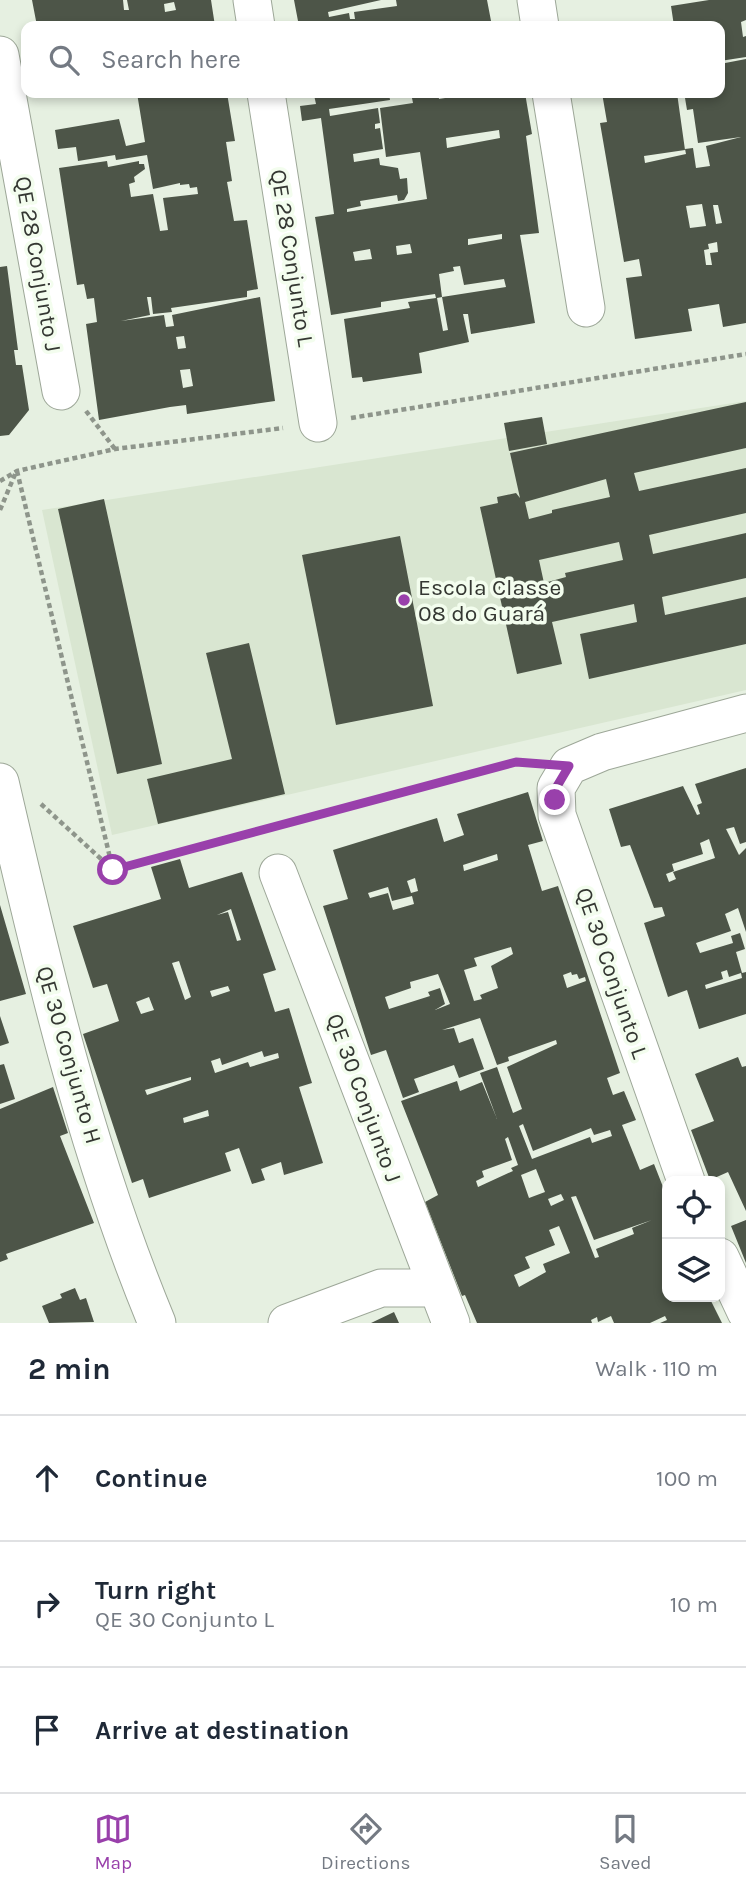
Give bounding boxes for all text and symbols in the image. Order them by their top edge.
search box [21,21,725,98]
icon: search [45,41,83,79]
text: Search here [101,44,241,75]
street label: QE 28 Conjunto L [265,167,319,349]
street label: QE 28 Conjunto J [9,174,67,354]
place label: Escola Classe 08 do Guará [418,574,561,627]
marker: Escola Classe 08 do Guará [396,592,412,608]
route end [539,784,570,815]
route start [97,854,128,885]
street label: QE 30 Conjunto L [570,884,654,1062]
street label: QE 30 Conjunto H [31,963,107,1147]
street label: QE 30 Conjunto J [321,1010,407,1186]
map controls [662,1176,725,1302]
button: locate [662,1176,725,1239]
button: layers [662,1239,725,1302]
text: 2 min [28,1351,111,1387]
text: Walk · 110 m [595,1355,718,1382]
icon: ahead [28,1459,66,1497]
text: Continue [95,1463,207,1494]
text: 100 m [656,1465,718,1492]
text: Turn right [95,1575,216,1606]
icon: right [28,1585,66,1623]
text: 10 m [670,1591,718,1618]
text: QE 30 Conjunto L [95,1606,274,1633]
icon: arrive [28,1711,66,1749]
text: Arrive at destination [95,1715,349,1746]
tab: Map [94,1810,132,1874]
tab: Directions [321,1810,410,1874]
tab: Saved [599,1810,652,1874]

